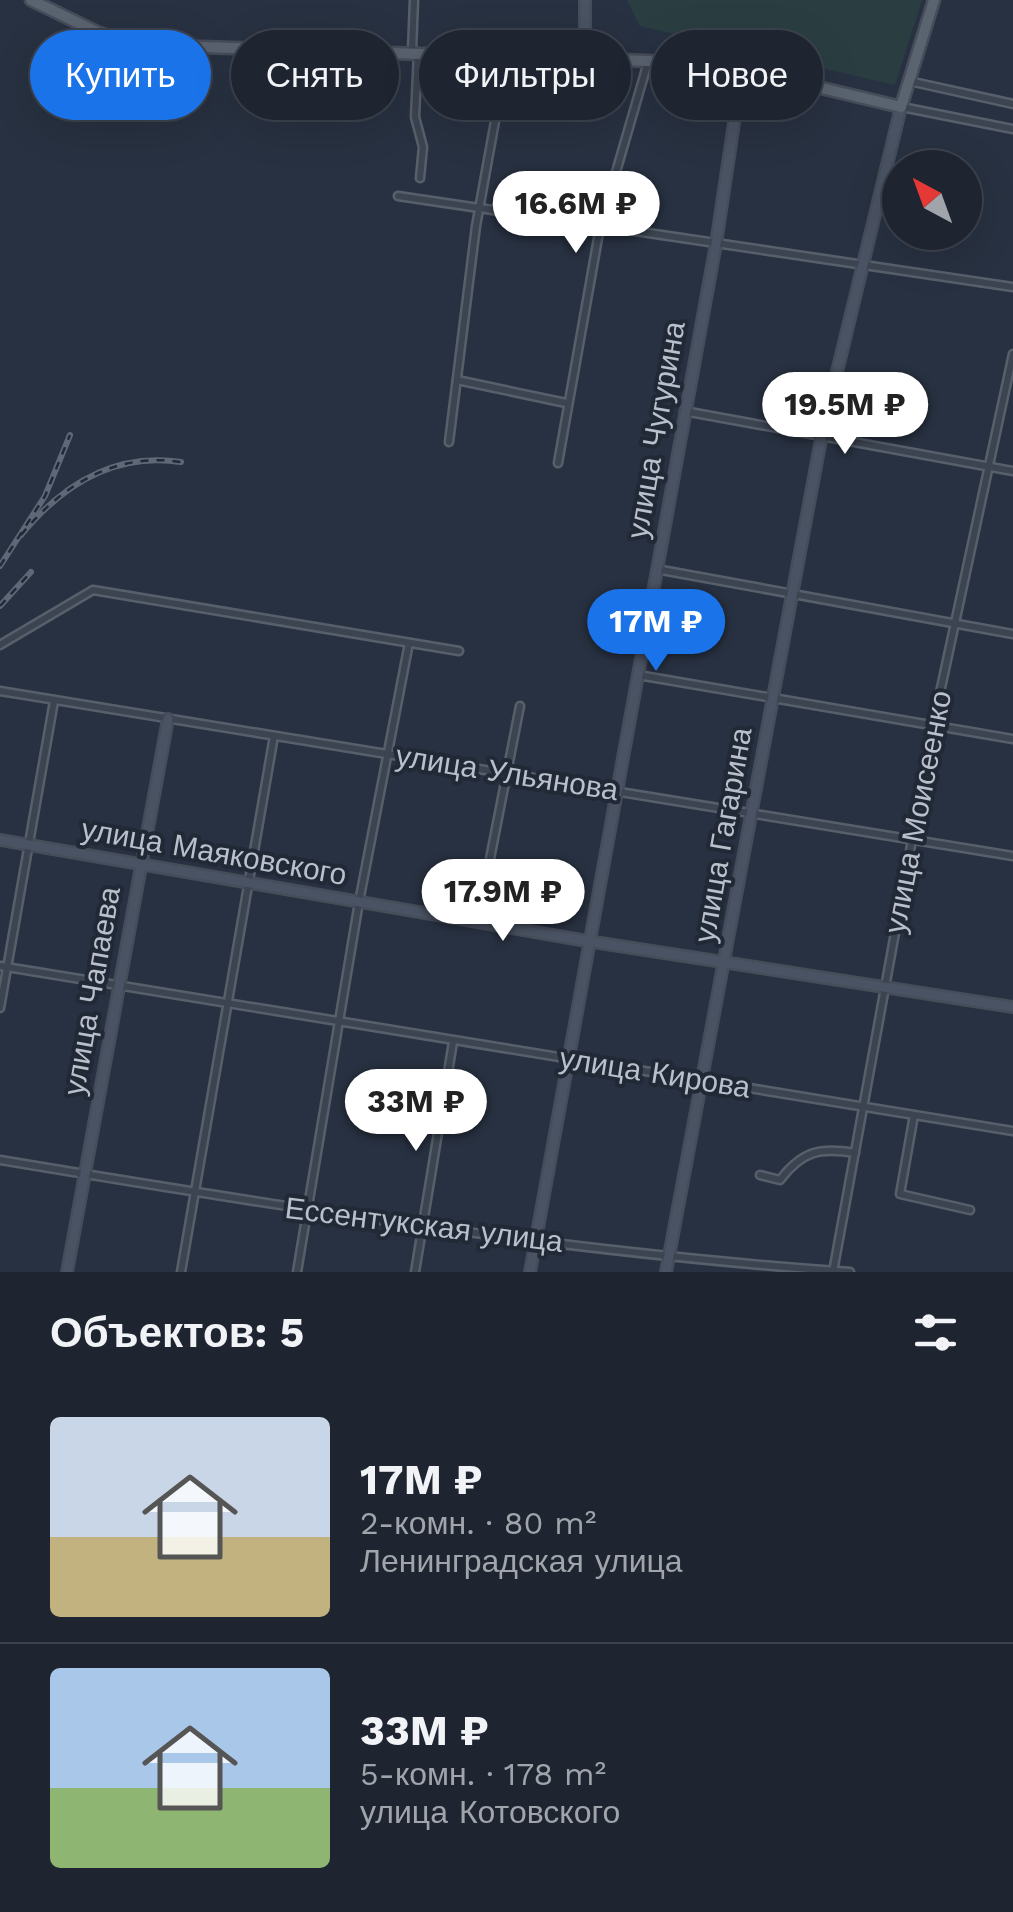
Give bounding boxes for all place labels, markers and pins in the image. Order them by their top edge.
pin: 16.6M ₽ [484,171,668,256]
pin: 19.5M ₽ [753,372,937,457]
pin: 17M ₽ [586,589,726,674]
pin: 17.9M ₽ [411,859,595,944]
pin: 33M ₽ [346,1069,486,1154]

